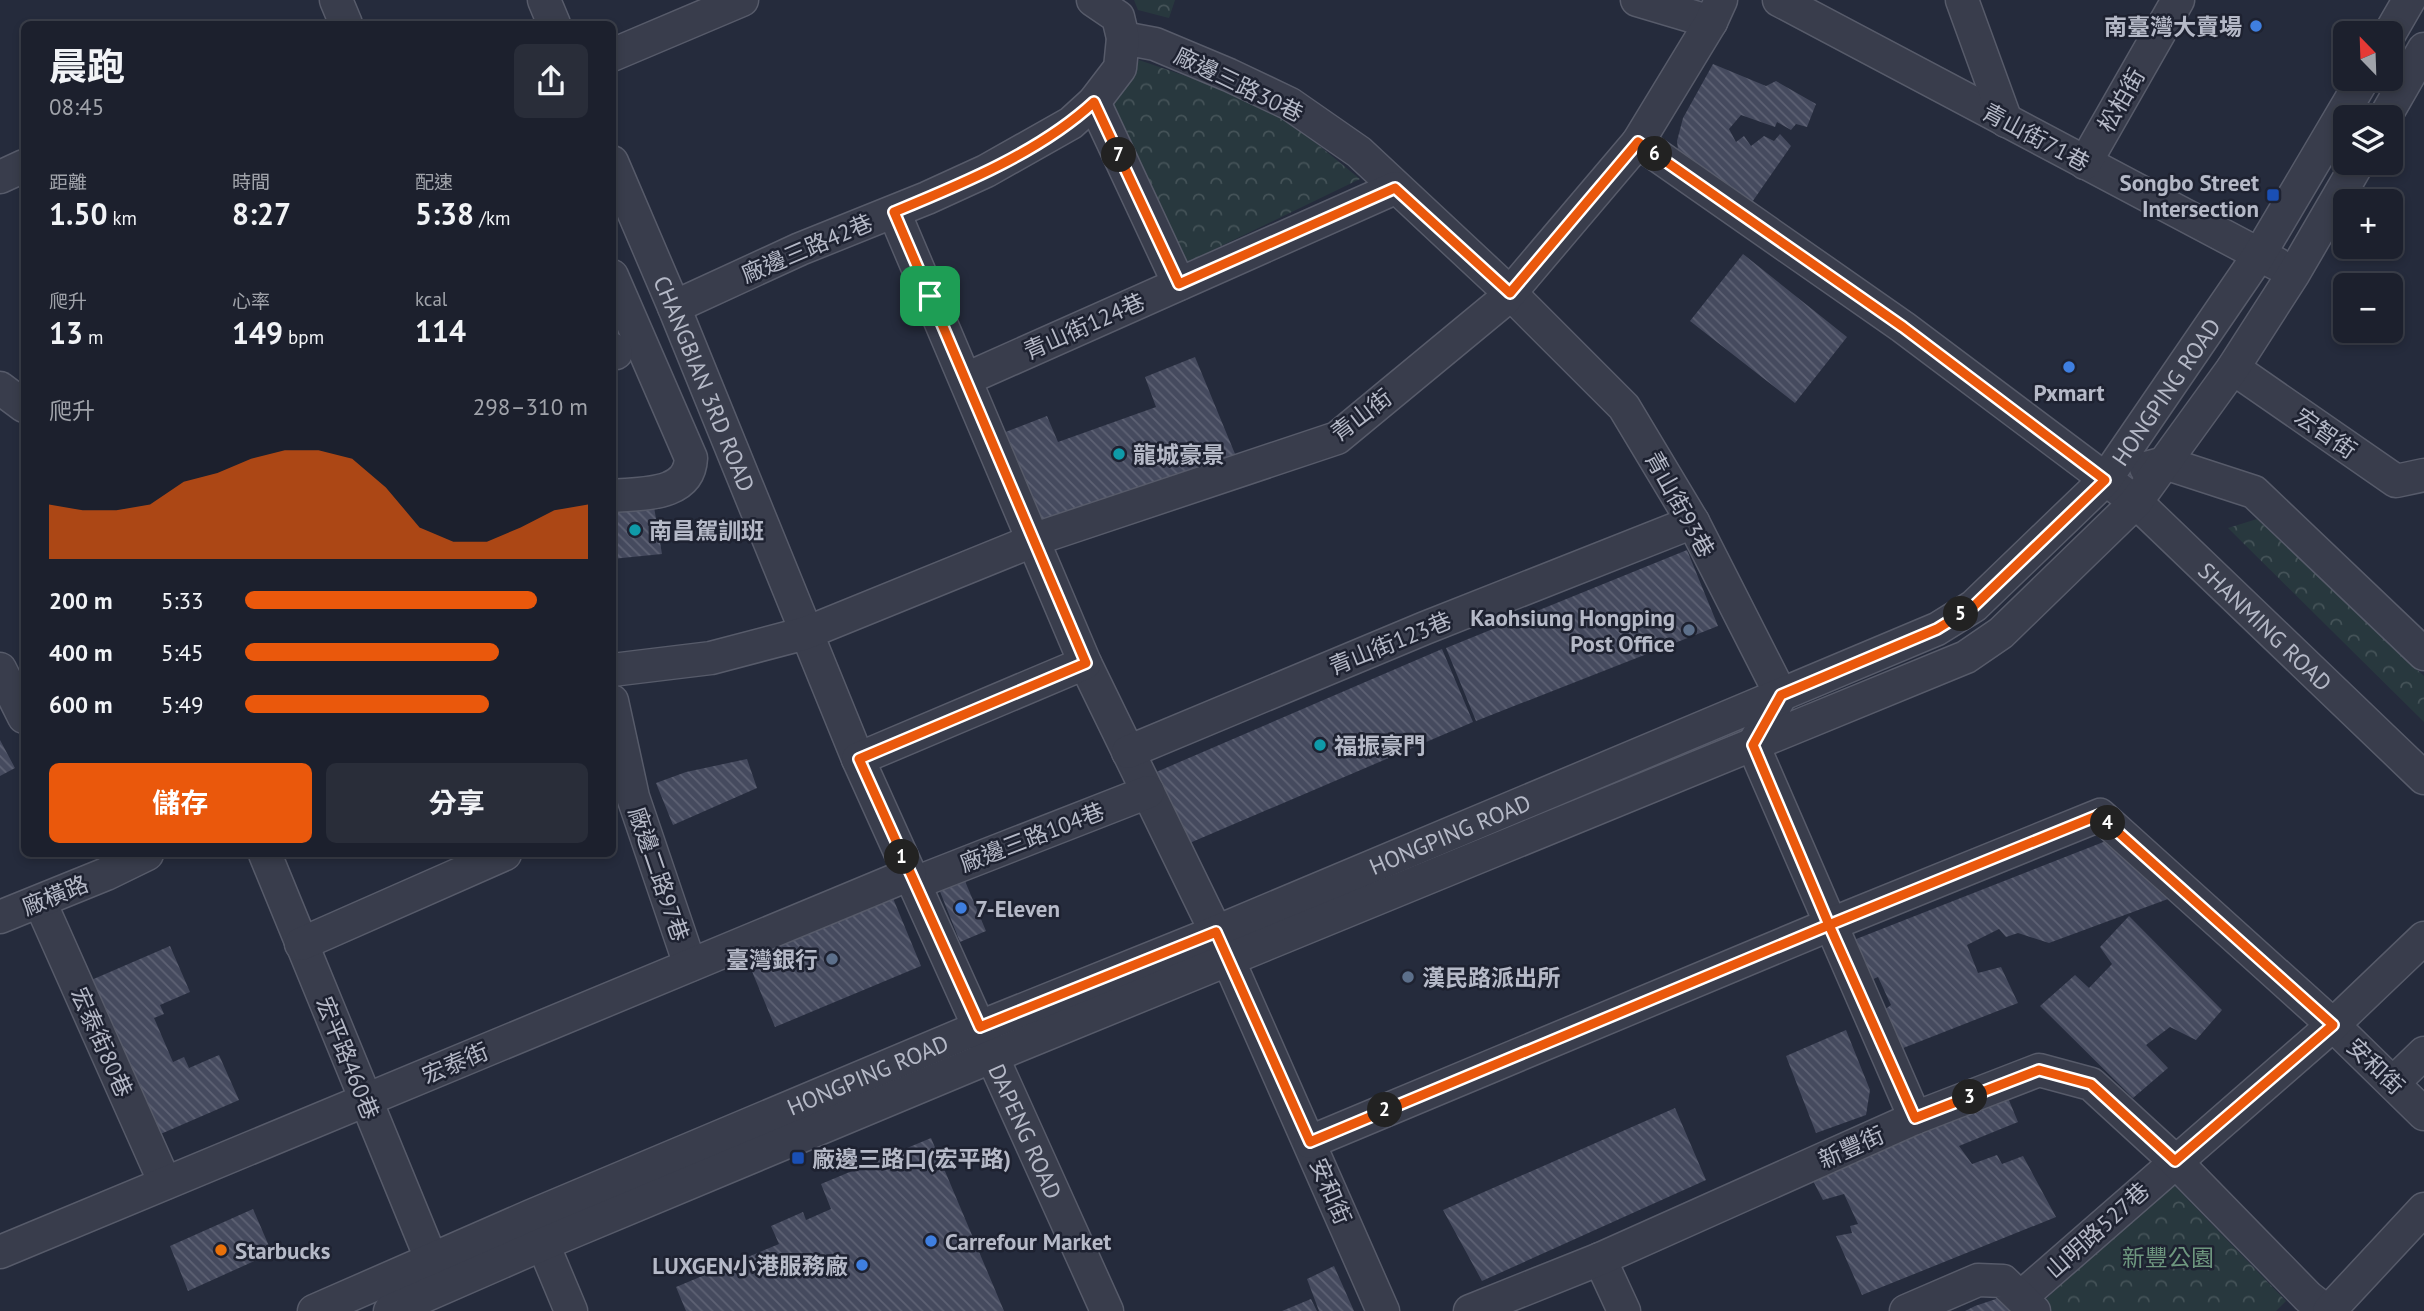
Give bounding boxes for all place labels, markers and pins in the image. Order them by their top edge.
place label: 南臺灣大賣場 [2104,12,2242,41]
marker: 南臺灣大賣場 [2248,18,2264,34]
pin: 6 [1638,136,1672,172]
pin: 7 [1102,138,1136,172]
place label: Songbo Street Intersection [2120,168,2259,223]
marker: Songbo Street Intersection [2265,187,2281,203]
pin [900,266,960,326]
marker: Pxmart [2061,359,2077,375]
place label: Pxmart [2033,378,2105,407]
place label: 龍城豪景 [1133,440,1225,469]
marker: 龍城豪景 [1111,446,1127,462]
place label: 南昌駕訓班 [649,516,764,545]
marker: 南昌駕訓班 [627,522,643,538]
pin: 5 [1944,596,1979,632]
place label: Kaohsiung Hongping Post Office [1470,603,1675,658]
marker: Kaohsiung Hongping Post Office [1681,622,1697,638]
place label: 福振豪門 [1334,731,1426,760]
marker: 福振豪門 [1312,737,1328,753]
pin: 4 [2090,806,2126,840]
pin: 1 [884,840,920,874]
place label: 7-Eleven [975,894,1060,923]
marker: 7-Eleven [953,900,969,916]
place label: 臺灣銀行 [726,945,818,974]
marker: 臺灣銀行 [824,951,840,967]
place label: 漢民路派出所 [1422,963,1560,992]
marker: 漢民路派出所 [1400,969,1416,985]
pin: 3 [1952,1080,1988,1114]
pin: 2 [1368,1092,1402,1128]
place label: 廠邊三路口(宏平路) [812,1144,1011,1173]
marker: 廠邊三路口(宏平路) [790,1150,806,1166]
place label: Carrefour Market [945,1227,1111,1256]
marker: Carrefour Market [923,1233,939,1249]
place label: Starbucks [235,1236,331,1265]
marker: Starbucks [213,1242,229,1258]
place label: LUXGEN小港服務廠 [652,1251,848,1280]
marker: LUXGEN小港服務廠 [854,1257,870,1273]

